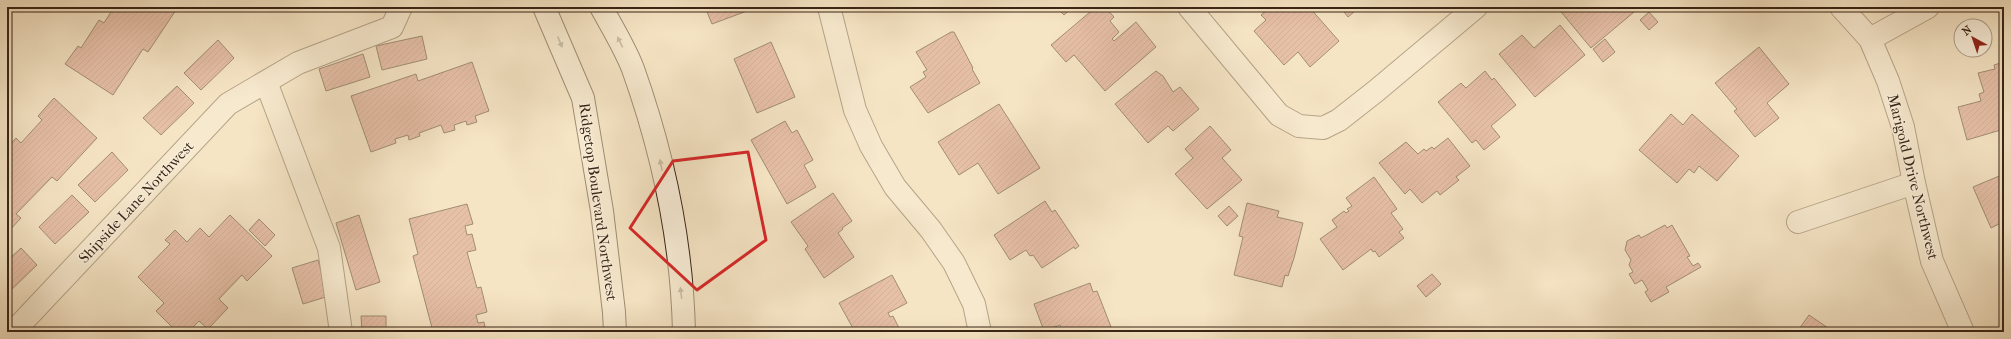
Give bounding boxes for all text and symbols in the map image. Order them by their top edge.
north arrow [1953,18,1993,58]
text: N [1960,23,1975,38]
one-way arrow [617,36,623,48]
one-way arrow [558,37,564,49]
street label: Marigold Drive Northwest [1884,92,1942,262]
street label: Ridgetop Boulevard Northwest [575,102,621,303]
street label: Shipside Lane Northwest [75,137,198,267]
one-way arrow [658,159,664,171]
one-way arrow [678,287,685,299]

